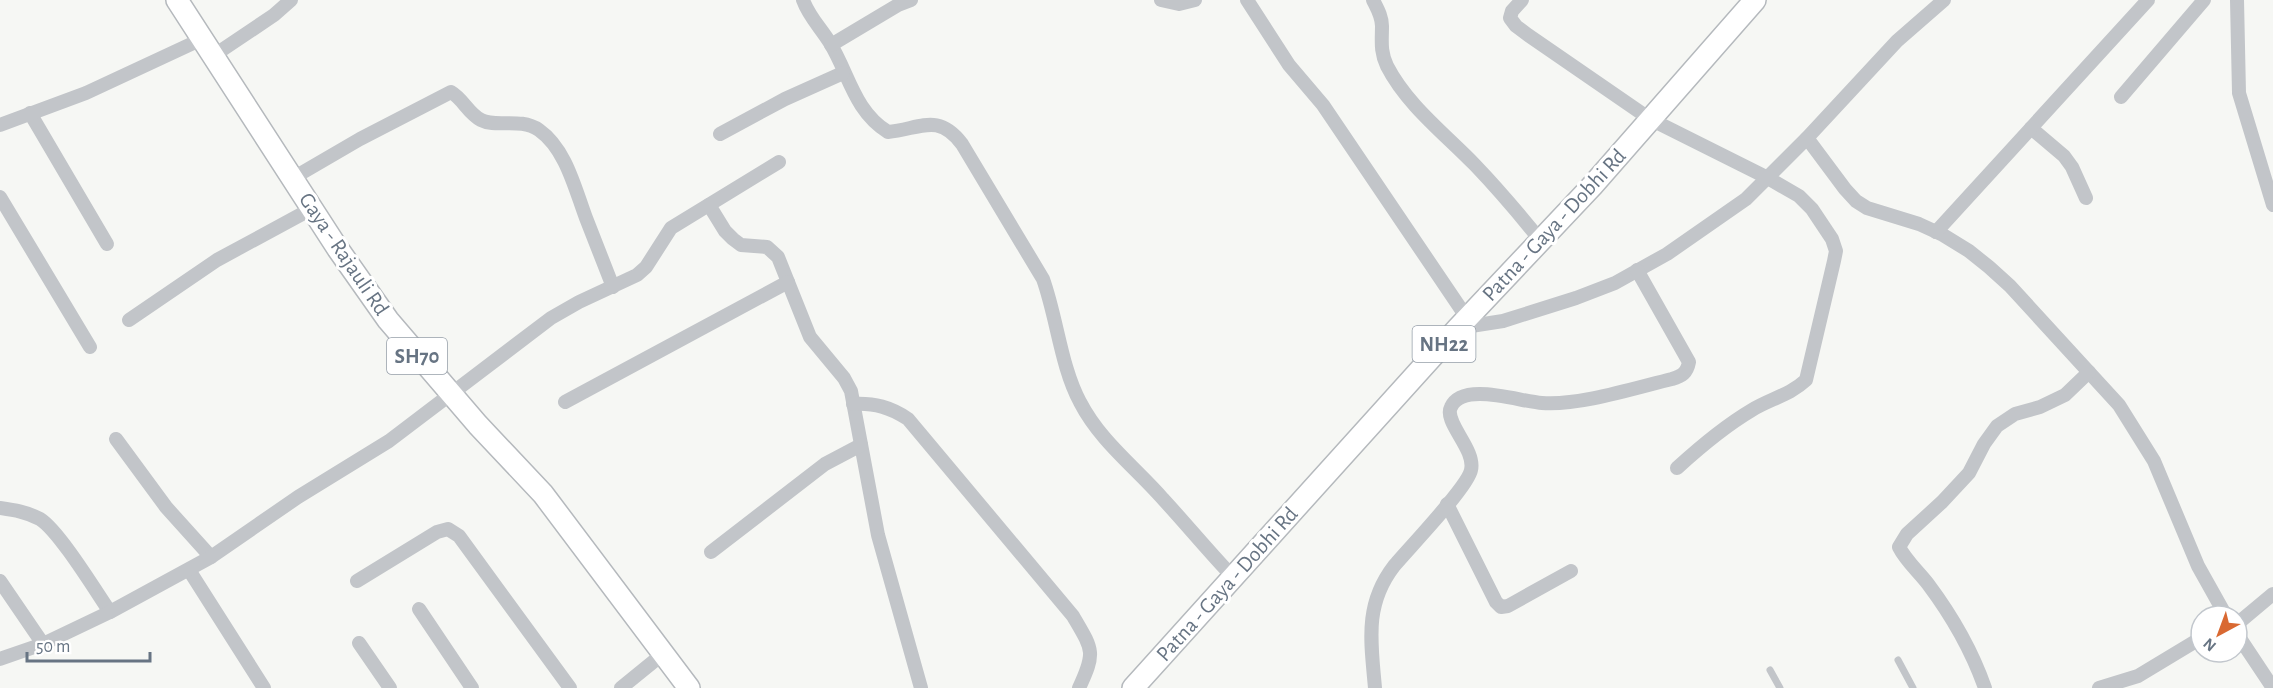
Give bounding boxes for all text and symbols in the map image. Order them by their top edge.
street label: Patna - Gaya - Dobhi Rd [1478,145,1630,305]
street label: Gaya - Rajauli Rd [295,189,393,319]
road number: NH22 [1412,326,1476,362]
road number: SH70 [387,338,447,374]
street label: Patna - Gaya - Dobhi Rd [1152,503,1302,665]
north arrow [2189,604,2249,664]
scale bar [27,625,150,663]
text: N [2200,635,2219,654]
text: 50 m [36,638,70,656]

